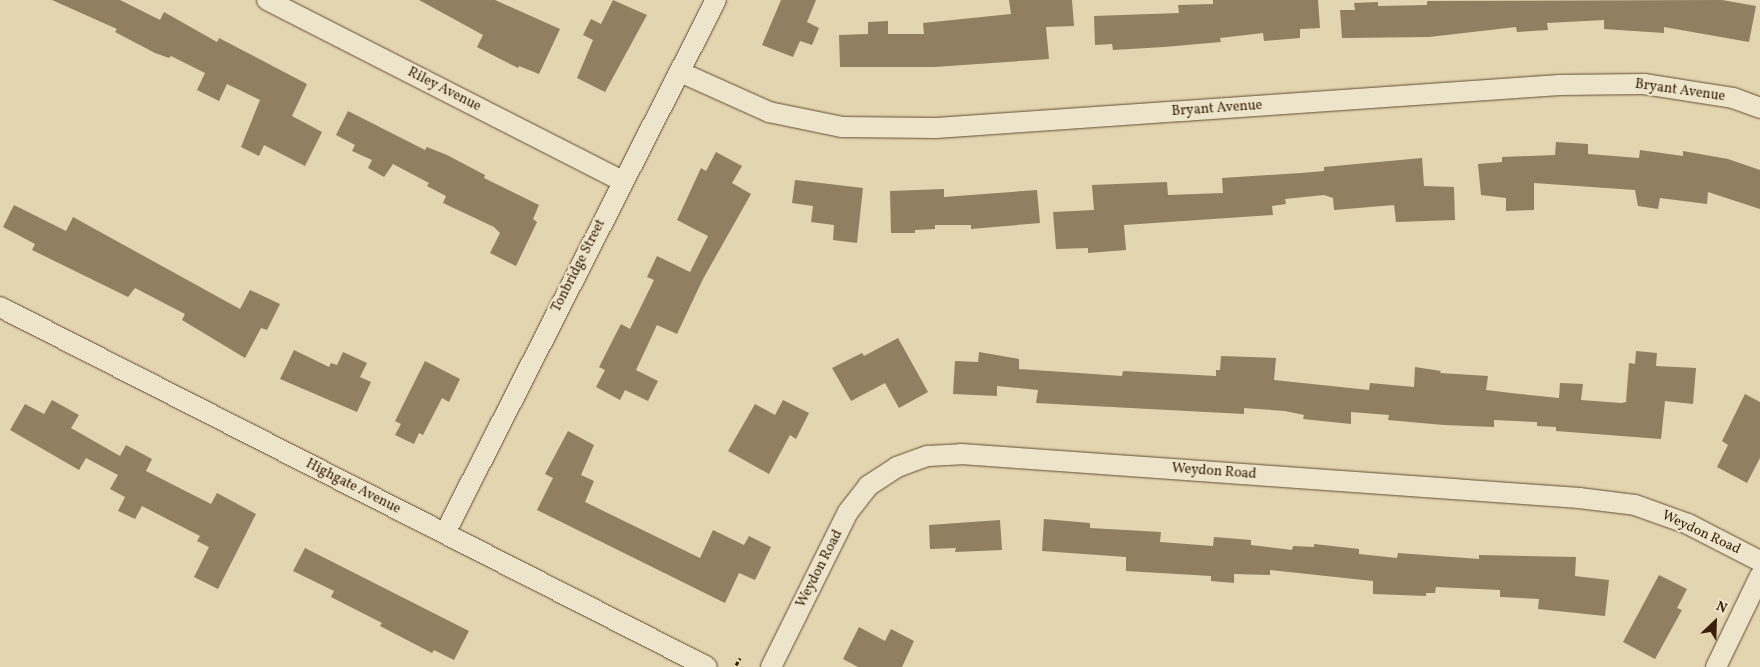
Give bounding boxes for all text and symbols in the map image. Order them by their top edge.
street label: Riley Avenue [404,64,484,116]
street label: Bryant Avenue [1634,76,1726,106]
street label: Bryant Avenue [1171,97,1263,121]
street label: Tonbridge Street [548,217,610,315]
street label: Highgate Avenue [303,456,403,518]
street label: Weydon Road [1171,461,1257,483]
street label: Weydon Road [1659,507,1743,559]
street label: Weydon Road [793,527,847,611]
north arrow [1690,597,1740,647]
text: N [1713,597,1730,619]

